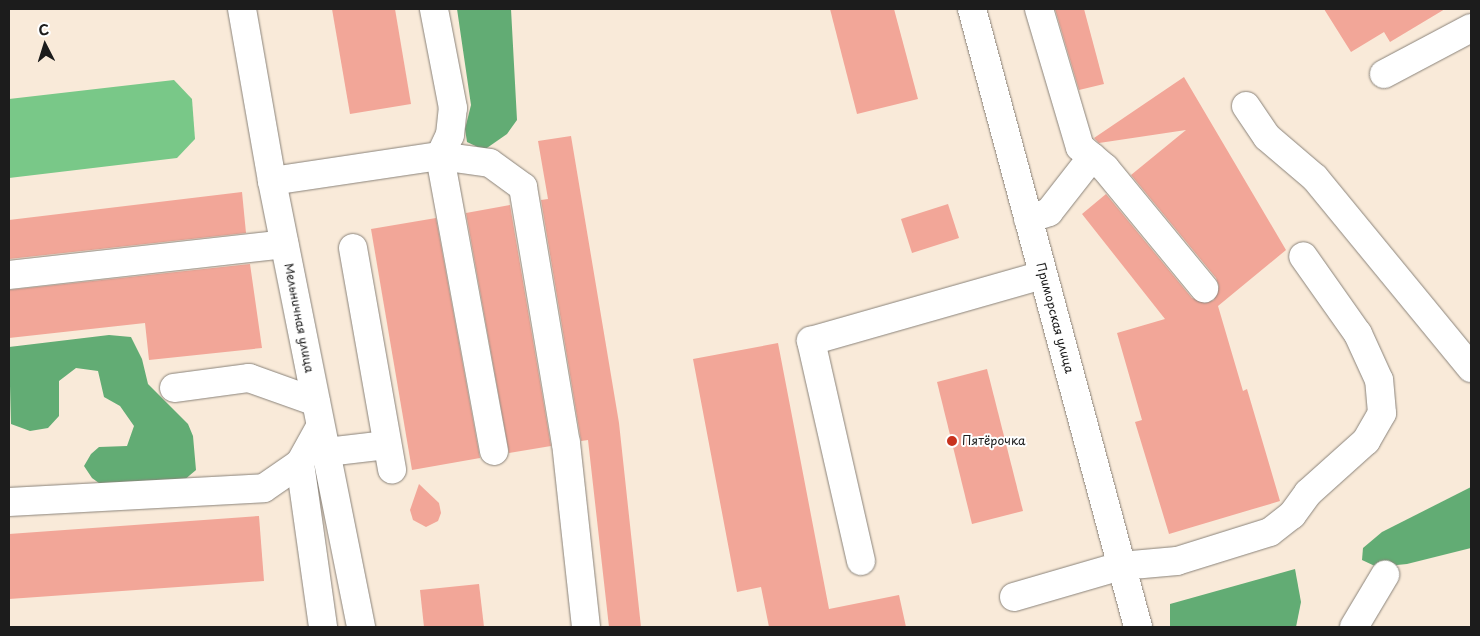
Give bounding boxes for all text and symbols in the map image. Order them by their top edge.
text: С [37,19,50,40]
north arrow [20,20,70,70]
street label: Приморская улица [1033,261,1077,375]
street label: Мельничная улица [281,262,317,374]
place label: Пятёрочка [962,434,1025,448]
marker: Пятёрочка [946,435,958,447]

